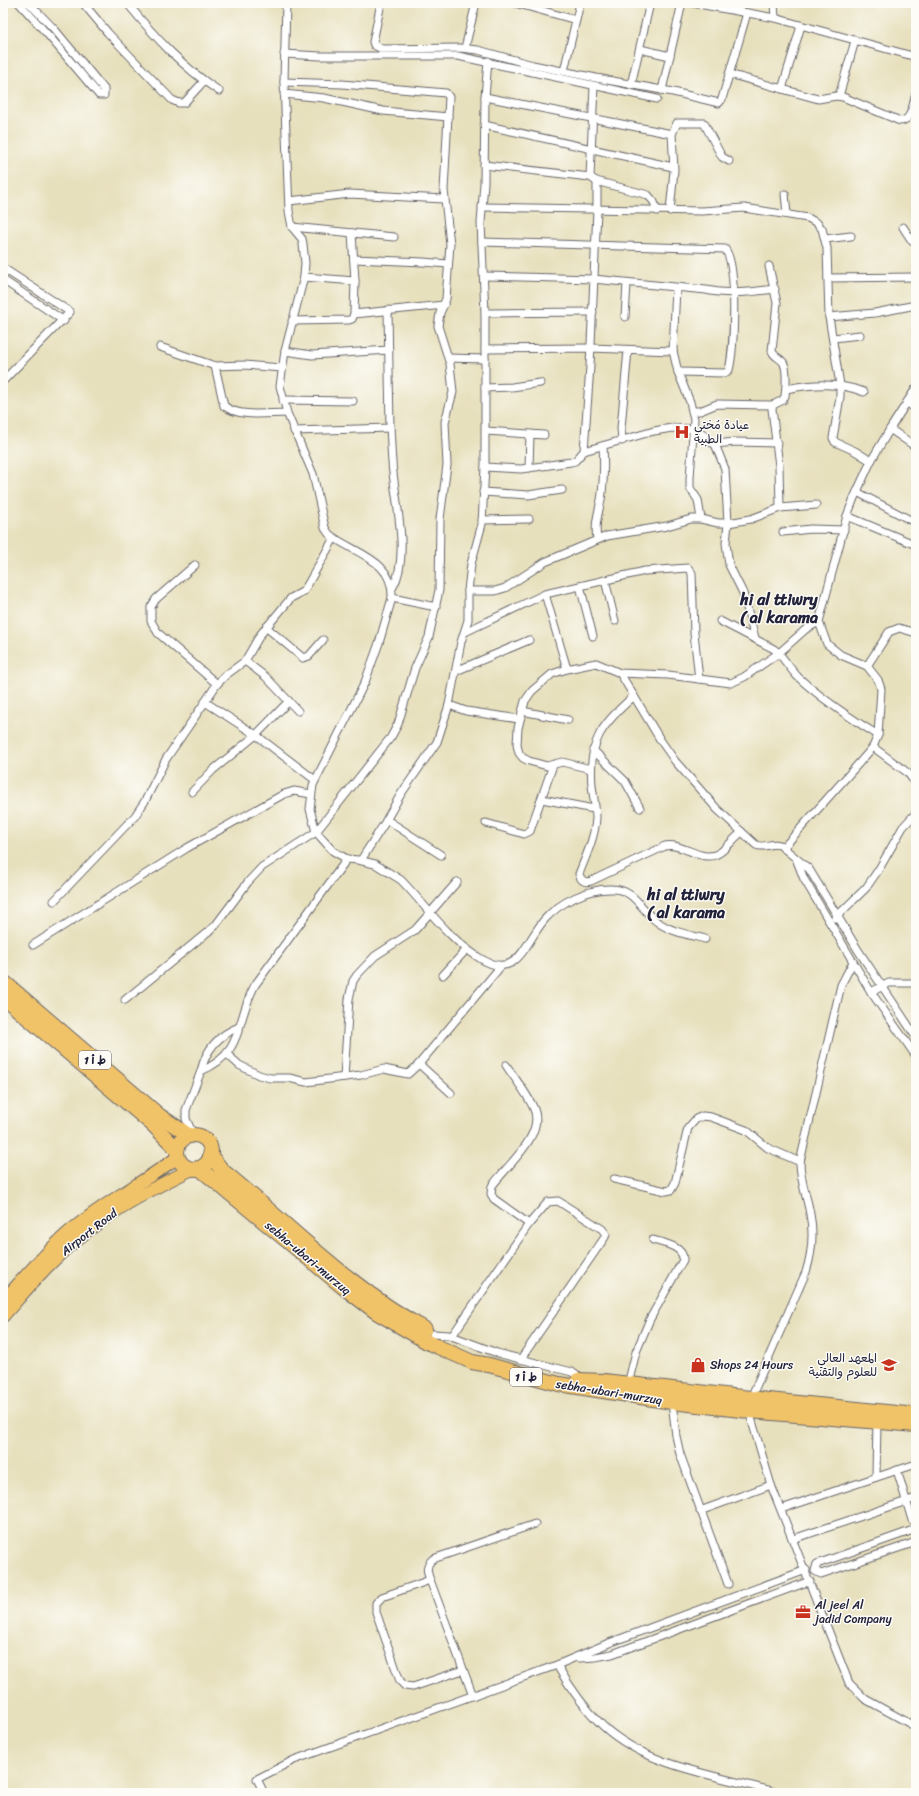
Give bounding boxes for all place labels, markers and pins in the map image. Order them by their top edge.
place label: عيادة مُختي الطبية [694,414,749,450]
hospital icon: عيادة مُختي الطبية [673,423,691,441]
place label: المعهد العالي للعلوم والتقنية [809,1347,877,1383]
place label: Shops 24 Hours [710,1354,794,1376]
shop icon: Shops 24 Hours [689,1356,707,1374]
school or university icon: المعهد العالي للعلوم والتقنية [880,1356,898,1374]
place label: Al jeel Al jadid Company [812,1594,893,1630]
office icon: Al jeel Al jadid Company [794,1603,812,1621]

